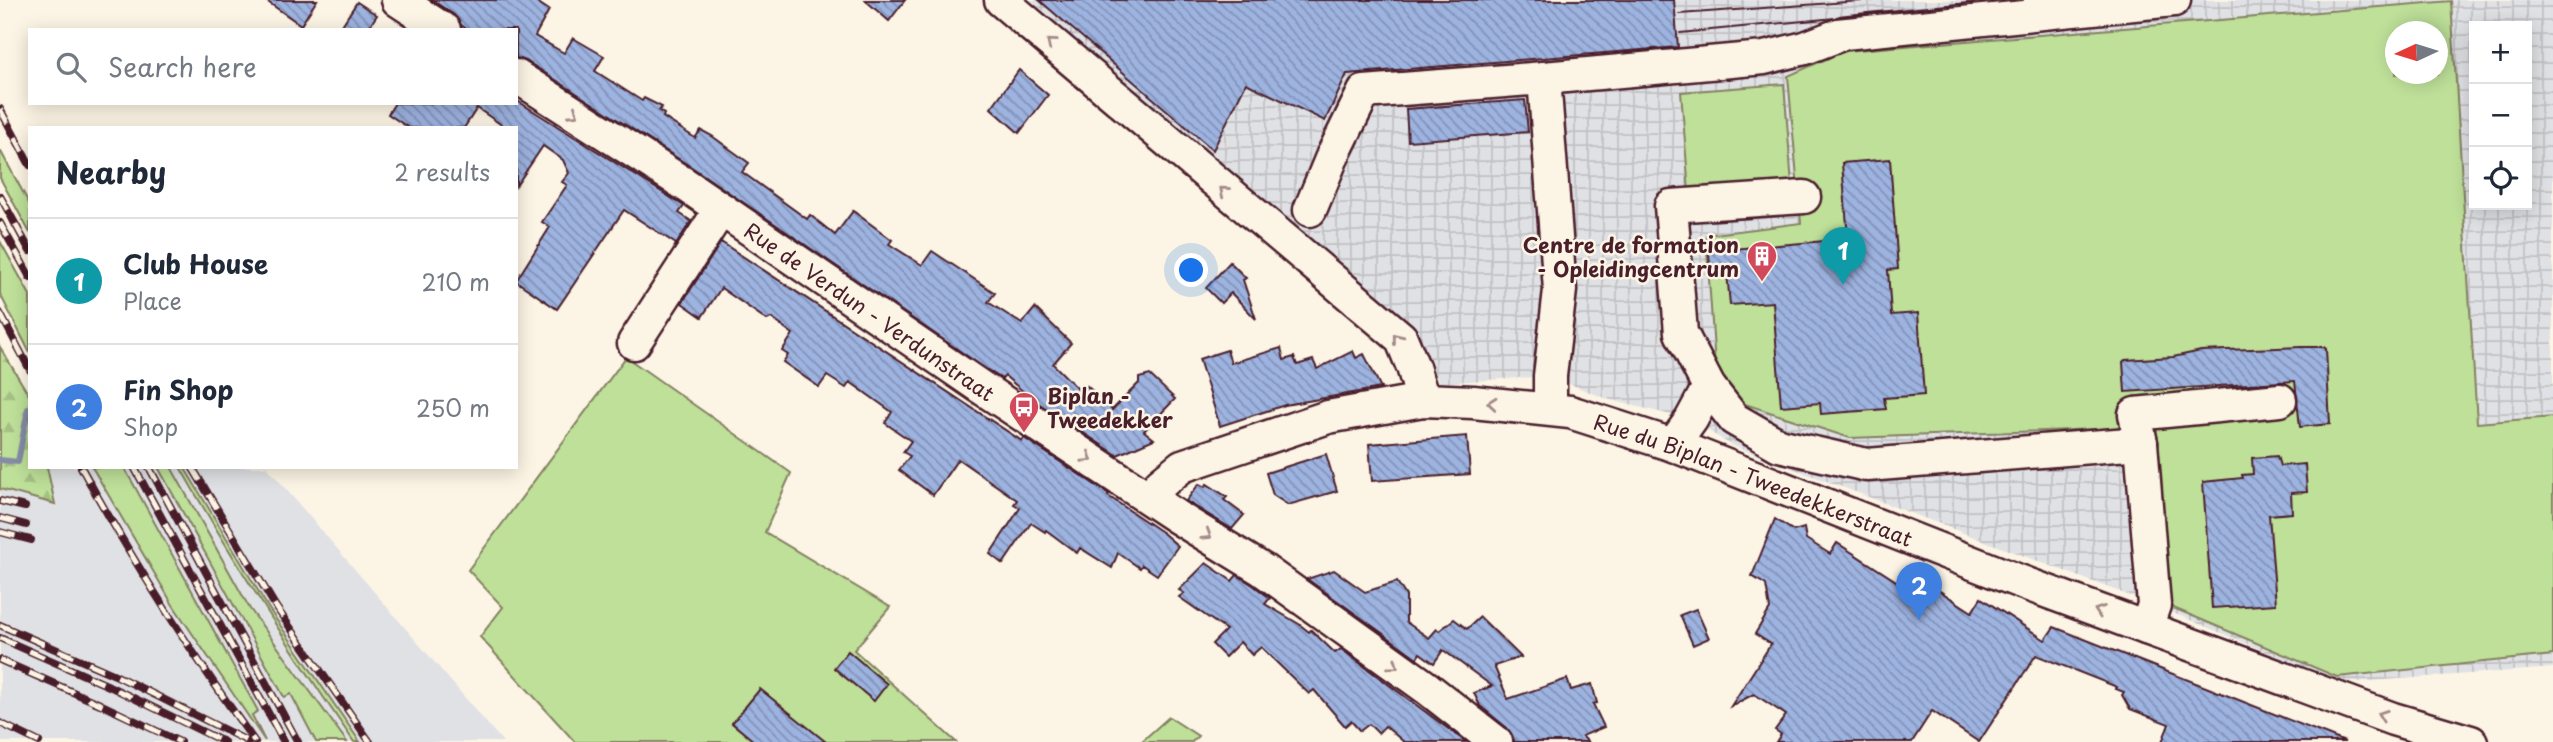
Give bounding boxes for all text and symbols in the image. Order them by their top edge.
north arrow [2385,21,2448,84]
map controls [2469,21,2532,210]
button: + [2469,21,2532,84]
search box [28,28,518,105]
one-way arrow [1047,39,1060,51]
text: Search here [108,47,257,86]
icon: search [52,48,90,86]
button: − [2469,84,2532,147]
one-way arrow [566,104,579,117]
button: locate [2469,147,2532,210]
text: Nearby [56,149,166,194]
text: 2 results [394,154,490,189]
one-way arrow [1220,187,1233,199]
street label: Rue de Verdun - Verdunstraat [738,214,1002,408]
pin: 1 [1820,227,1866,285]
place label: Centre de formation - Opleidingcentrum [1523,228,1739,284]
building icon: Centre de formation - Opleidingcentrum [1745,239,1779,283]
text: Club House [123,244,268,283]
your location [1174,253,1208,287]
text: 1 [74,264,85,299]
text: 210 m [422,264,490,299]
text: Place [123,283,182,318]
one-way arrow [1393,333,1406,346]
text: Fin Shop [123,370,234,409]
place label: Biplan - Tweedekker [1047,379,1173,435]
text: 2 [71,390,87,425]
text: 250 m [416,390,490,425]
bus stop icon: Biplan - Tweedekker [1007,390,1041,434]
one-way arrow [1487,396,1498,411]
street label: Rue du Biplan - Tweedekkerstraat [1590,405,1918,554]
text: Shop [123,409,178,444]
one-way arrow [1081,449,1094,462]
one-way arrow [1200,527,1213,540]
pin: 2 [1896,562,1942,620]
one-way arrow [2094,605,2106,619]
one-way arrow [1386,657,1399,669]
one-way arrow [2376,709,2388,723]

